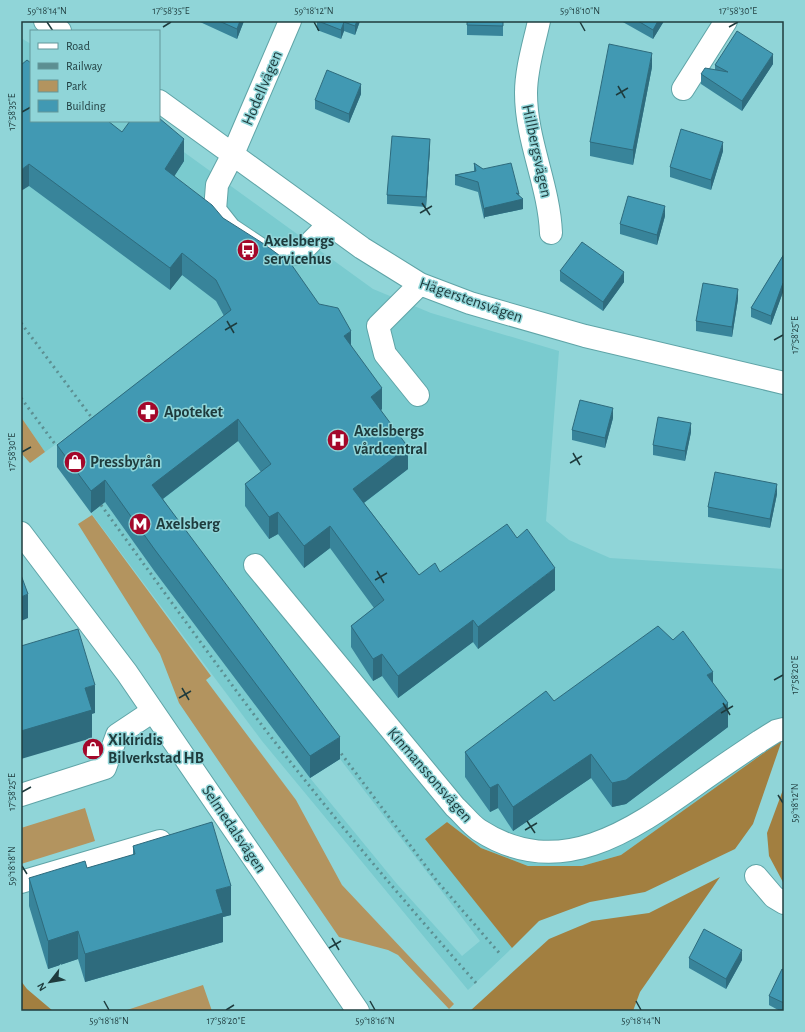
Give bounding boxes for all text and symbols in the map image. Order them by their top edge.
text: 59°18'14"N [27,6,67,16]
text: 17°58'35"E [152,6,190,16]
text: 59°18'12"N [294,6,334,16]
text: 59°18'10"N [560,6,600,16]
text: 17°58'30"E [719,6,757,16]
legend [30,30,160,122]
text: Road [66,40,90,52]
street label: Hodellvägen [239,48,285,128]
text: Railway [66,60,102,73]
text: Park [66,80,87,92]
text: 17°58'35"E [7,93,17,131]
text: Building [66,100,106,112]
street label: Hillbergsvägen [519,103,555,199]
place label: Axelsbergs servicehus [264,233,334,267]
bus stop icon: Axelsbergs servicehus [235,237,261,263]
street label: Hägerstensvägen [417,275,525,325]
text: 17°58'25"E [790,316,800,354]
pharmacy icon: Apoteket [135,399,161,425]
place label: Apoteket [164,404,223,420]
place label: Axelsbergs vårdcentral [354,423,427,457]
hospital icon: Axelsbergs vårdcentral [325,427,351,453]
text: 17°58'30"E [7,433,17,471]
shop icon: Pressbyrån [62,449,88,475]
place label: Pressbyrån [90,454,161,471]
metro station icon: Axelsberg [127,511,153,537]
place label: Axelsberg [156,516,221,532]
text: 17°58'20"E [790,656,800,694]
street label: Kinmanssonsvägen [385,724,475,826]
place label: Xikiridis Bilverkstad HB [108,732,204,766]
shop icon: Xikiridis Bilverkstad HB [80,736,106,762]
text: 17°58'25"E [7,773,17,811]
street label: Selmedalsvägen [199,782,269,876]
text: 59°18'12"N [790,783,800,823]
text: 59°18'18"N [7,846,17,886]
north arrow [30,962,70,1002]
text: N [35,981,49,993]
text: 59°18'18"N [89,1016,129,1026]
text: 17°58'20"E [207,1016,245,1026]
text: 59°18'16"N [355,1016,395,1026]
text: 59°18'14"N [621,1016,661,1026]

